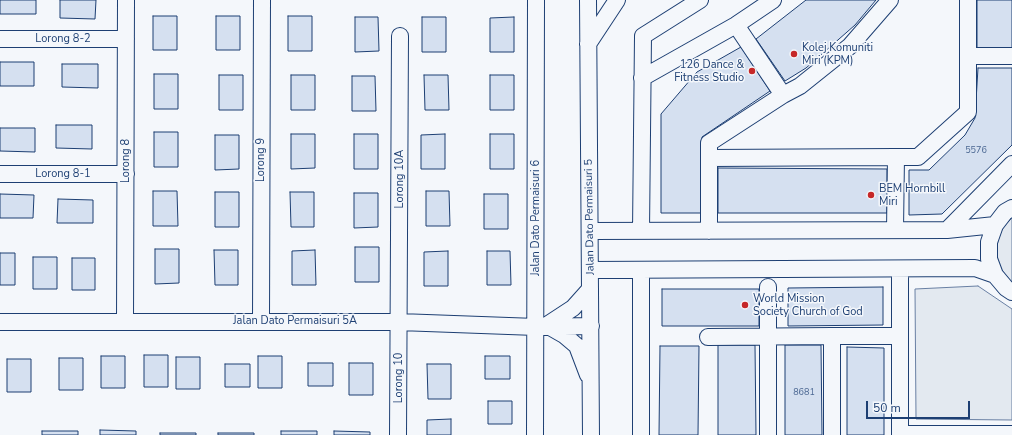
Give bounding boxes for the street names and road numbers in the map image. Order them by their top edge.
street label: Lorong 8-2 [35,32,91,46]
street label: Lorong 9 [254,138,268,182]
street label: Lorong 8 [119,139,133,183]
street label: Lorong 10A [393,150,407,208]
street label: Jalan Dato Permaisuri 5 [582,159,598,275]
street label: Jalan Dato Permaisuri 6 [529,160,543,276]
street label: Lorong 8-1 [35,167,91,181]
street label: Jalan Dato Permaisuri 5A [233,314,357,328]
street label: Lorong 10 [392,353,406,403]

